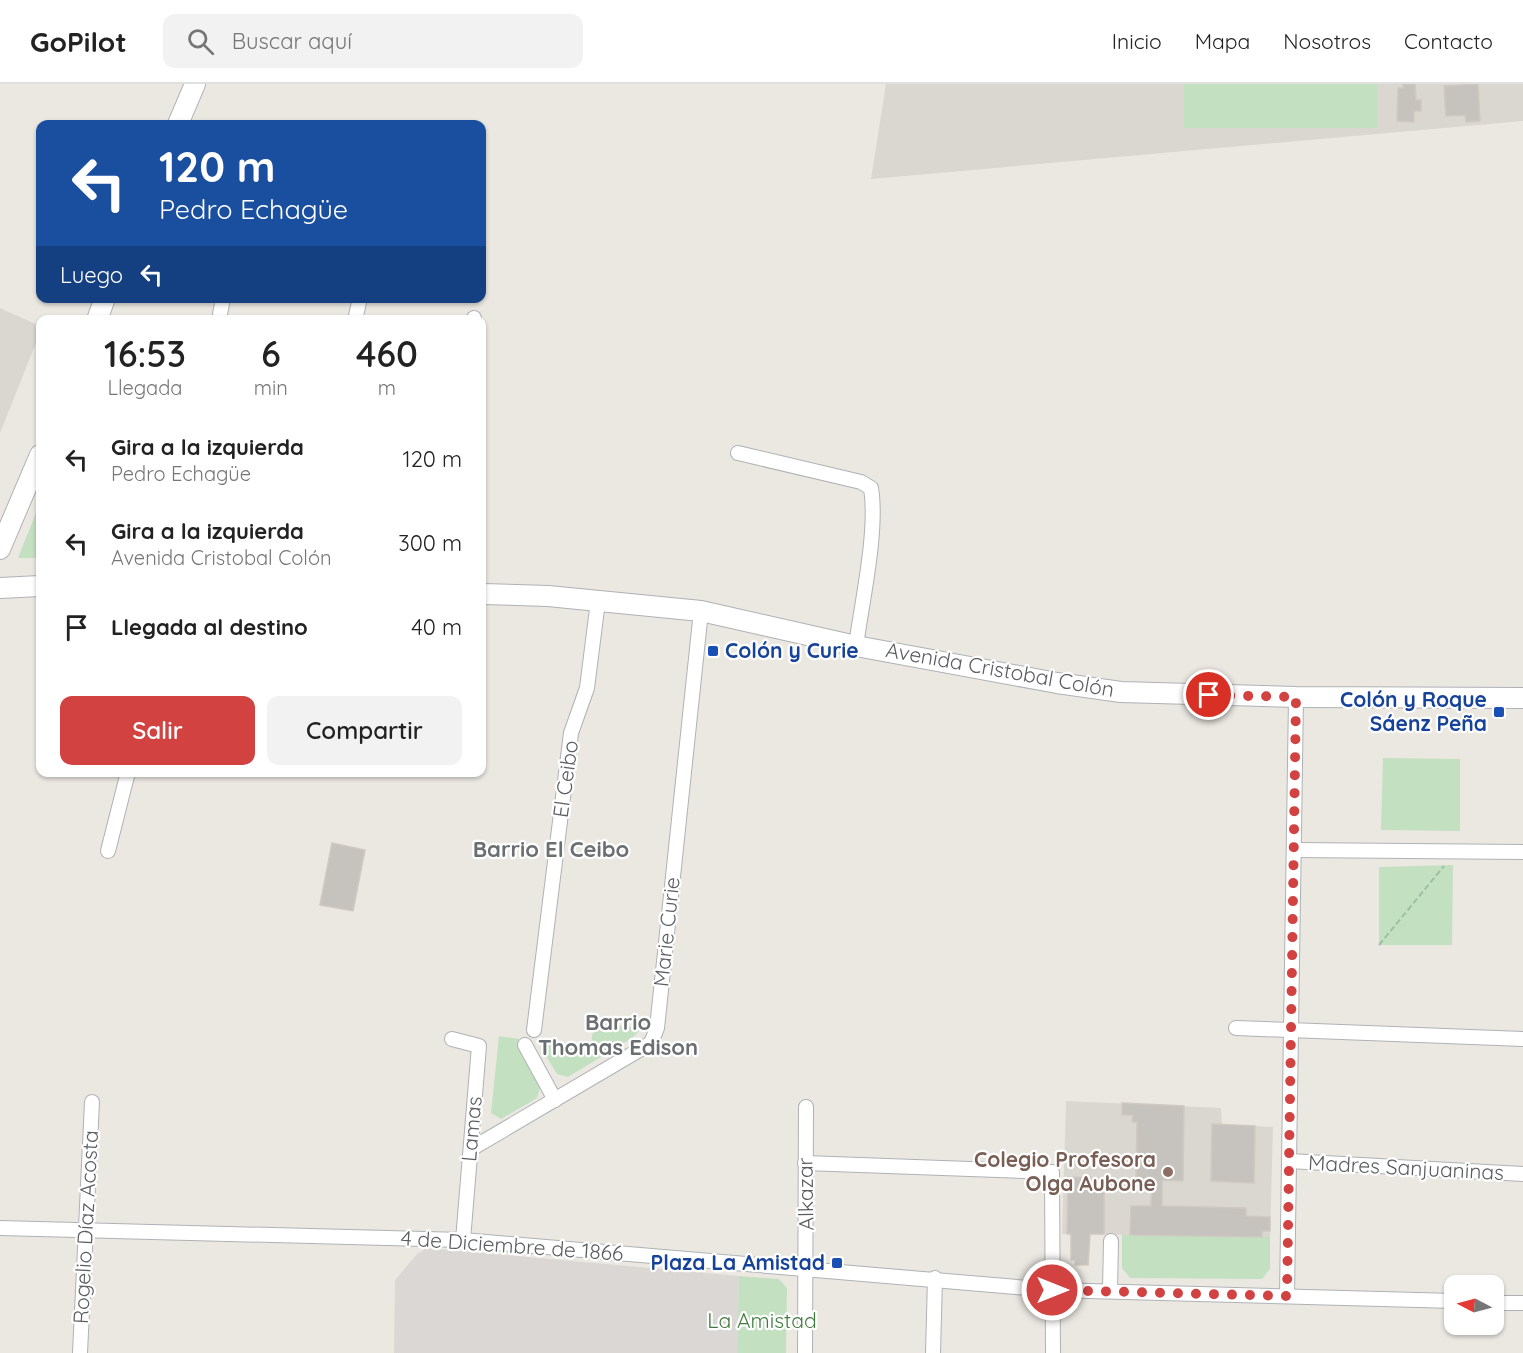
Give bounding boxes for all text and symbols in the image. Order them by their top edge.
search box [163,14,583,68]
text: GoPilot [30,24,127,59]
icon: search [184,25,217,58]
text: Buscar aquí [232,27,352,55]
text: Inicio [1112,28,1162,54]
text: Mapa [1195,28,1250,54]
text: Nosotros [1283,28,1371,54]
text: Contacto [1404,28,1493,54]
text: 120 m [159,140,276,193]
icon: left [60,144,138,222]
text: Pedro Echagüe [159,192,348,226]
icon: left [135,258,168,291]
text: Luego [60,261,123,289]
text: 16:53 [104,331,186,376]
text: 6 [261,331,281,376]
text: 460 [356,331,418,376]
text: Llegada [107,375,182,400]
text: min [254,375,288,400]
text: m [378,375,396,400]
text: Gira a la izquierda [111,433,304,461]
icon: left [60,443,93,476]
text: 120 m [403,445,462,473]
text: Pedro Echagüe [111,461,251,486]
text: Gira a la izquierda [111,517,304,545]
icon: left [60,527,93,560]
text: 300 m [398,529,462,557]
text: Avenida Cristobal Colón [111,545,332,570]
icon: arrive [60,611,93,644]
text: Llegada al destino [111,613,308,641]
text: 40 m [411,613,462,641]
street label: Avenida Cristobal Colón [884,636,1116,702]
place label: Colón y Curie [725,637,859,663]
marker: Colón y Curie [706,644,720,658]
pin [1183,669,1234,720]
icon: arrive [1192,678,1225,711]
place label: Colón y Roque Sáenz Peña [1340,686,1487,736]
button: Salir [60,696,255,765]
button: Compartir [267,696,462,765]
marker: Colón y Roque Sáenz Peña [1492,705,1506,719]
street label: El Ceibo [547,738,583,819]
district label: Barrio El Ceibo [473,835,629,863]
street label: Marie Curie [647,876,685,988]
district label: Barrio Thomas Edison [538,1008,698,1061]
street label: Lamas [455,1095,487,1163]
street label: Rogelio Díaz Acosta [67,1129,103,1324]
place label: Colegio Profesora Olga Aubone [974,1146,1156,1196]
street label: Madres Sanjuaninas [1307,1149,1505,1185]
street label: Alkazar [791,1157,819,1231]
marker: Colegio Profesora Olga Aubone [1161,1165,1175,1179]
street label: 4 de Diciembre de 1866 [400,1224,624,1266]
place label: Plaza La Amistad [651,1249,825,1275]
marker: Plaza La Amistad [830,1256,844,1270]
position arrow [1020,1258,1084,1322]
north arrow [1444,1275,1504,1335]
map controls [1444,1275,1504,1335]
park label: La Amistad [707,1307,817,1333]

